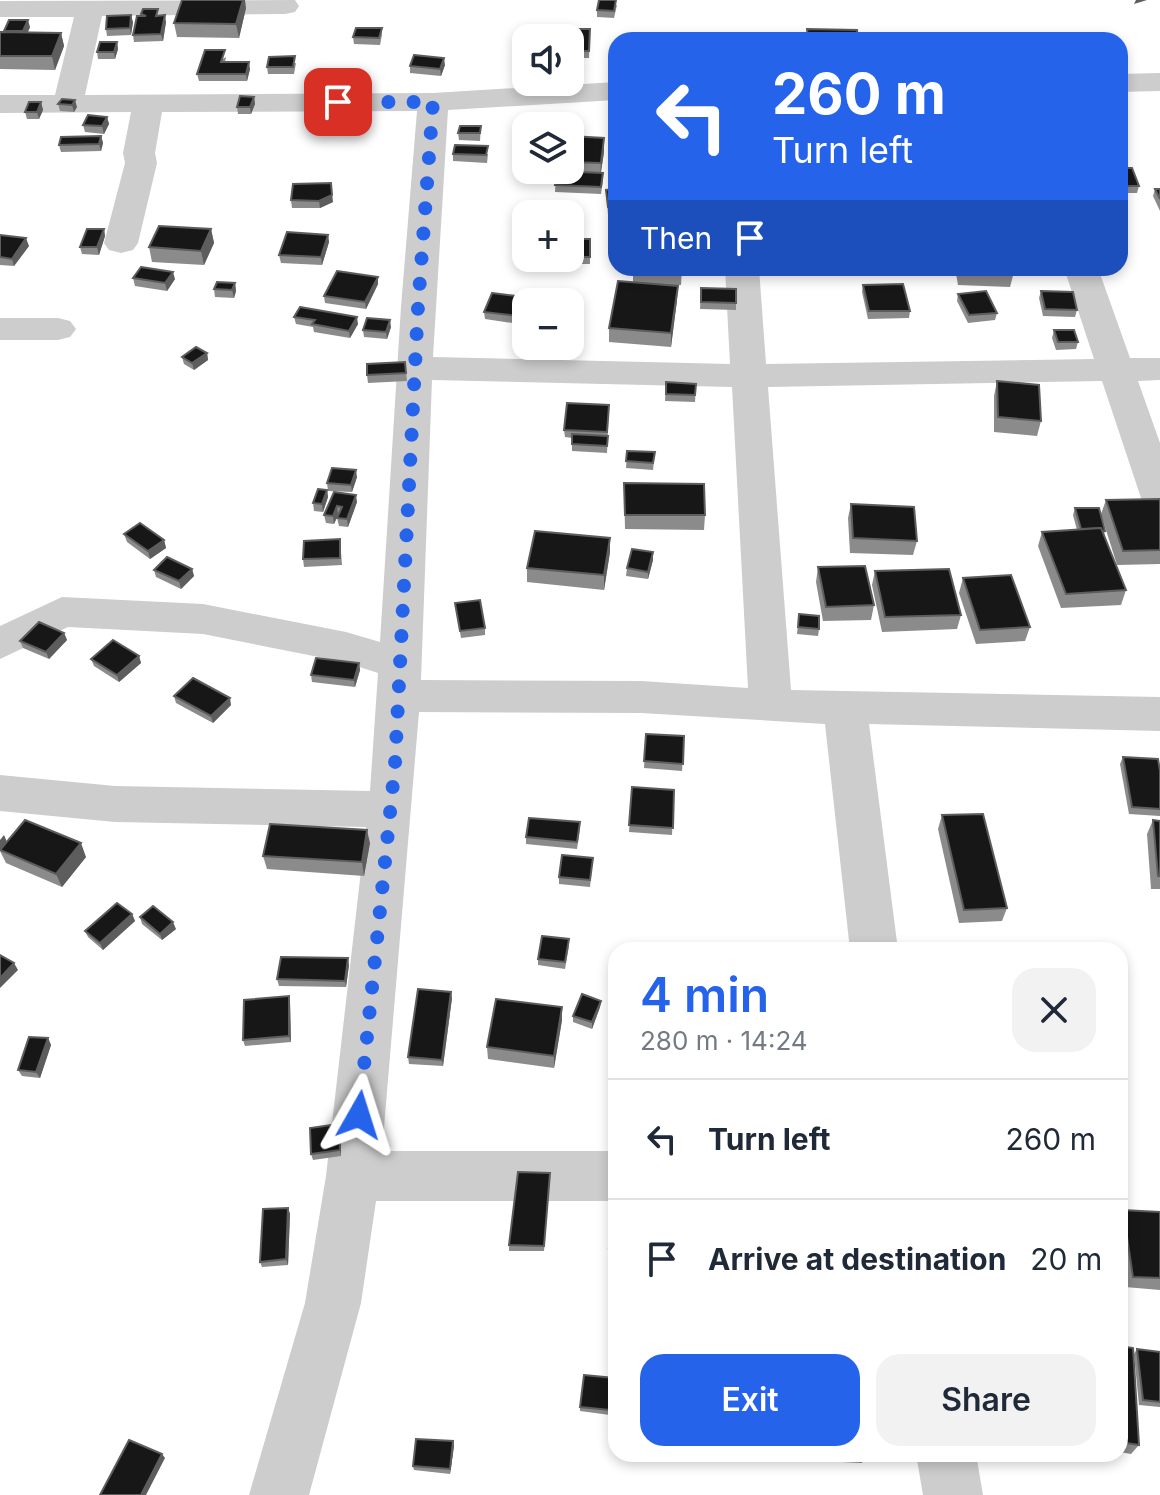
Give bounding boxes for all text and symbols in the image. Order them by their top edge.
map controls [512,24,584,360]
button: sound [512,24,584,96]
text: 260 m [772,60,946,128]
icon: left [640,64,744,168]
pin [304,68,372,136]
icon: arrive [316,80,360,124]
button: layers [512,112,584,184]
text: Turn left [772,128,913,172]
button: + [512,200,584,272]
icon: arrive [728,216,772,260]
text: Then [640,220,712,256]
button: − [512,288,584,360]
text: 4 min [640,965,769,1024]
button: close [1012,968,1096,1052]
text: 280 m · 14:24 [640,1025,808,1056]
position arrow [317,1073,401,1157]
icon: left [640,1117,684,1161]
text: Turn left [708,1121,830,1157]
text: 260 m [1005,1121,1096,1157]
icon: arrive [640,1237,684,1281]
text: Arrive at destination [708,1241,1006,1277]
text: 20 m [1030,1241,1102,1277]
button: Exit [640,1354,860,1446]
button: Share [876,1354,1096,1446]

